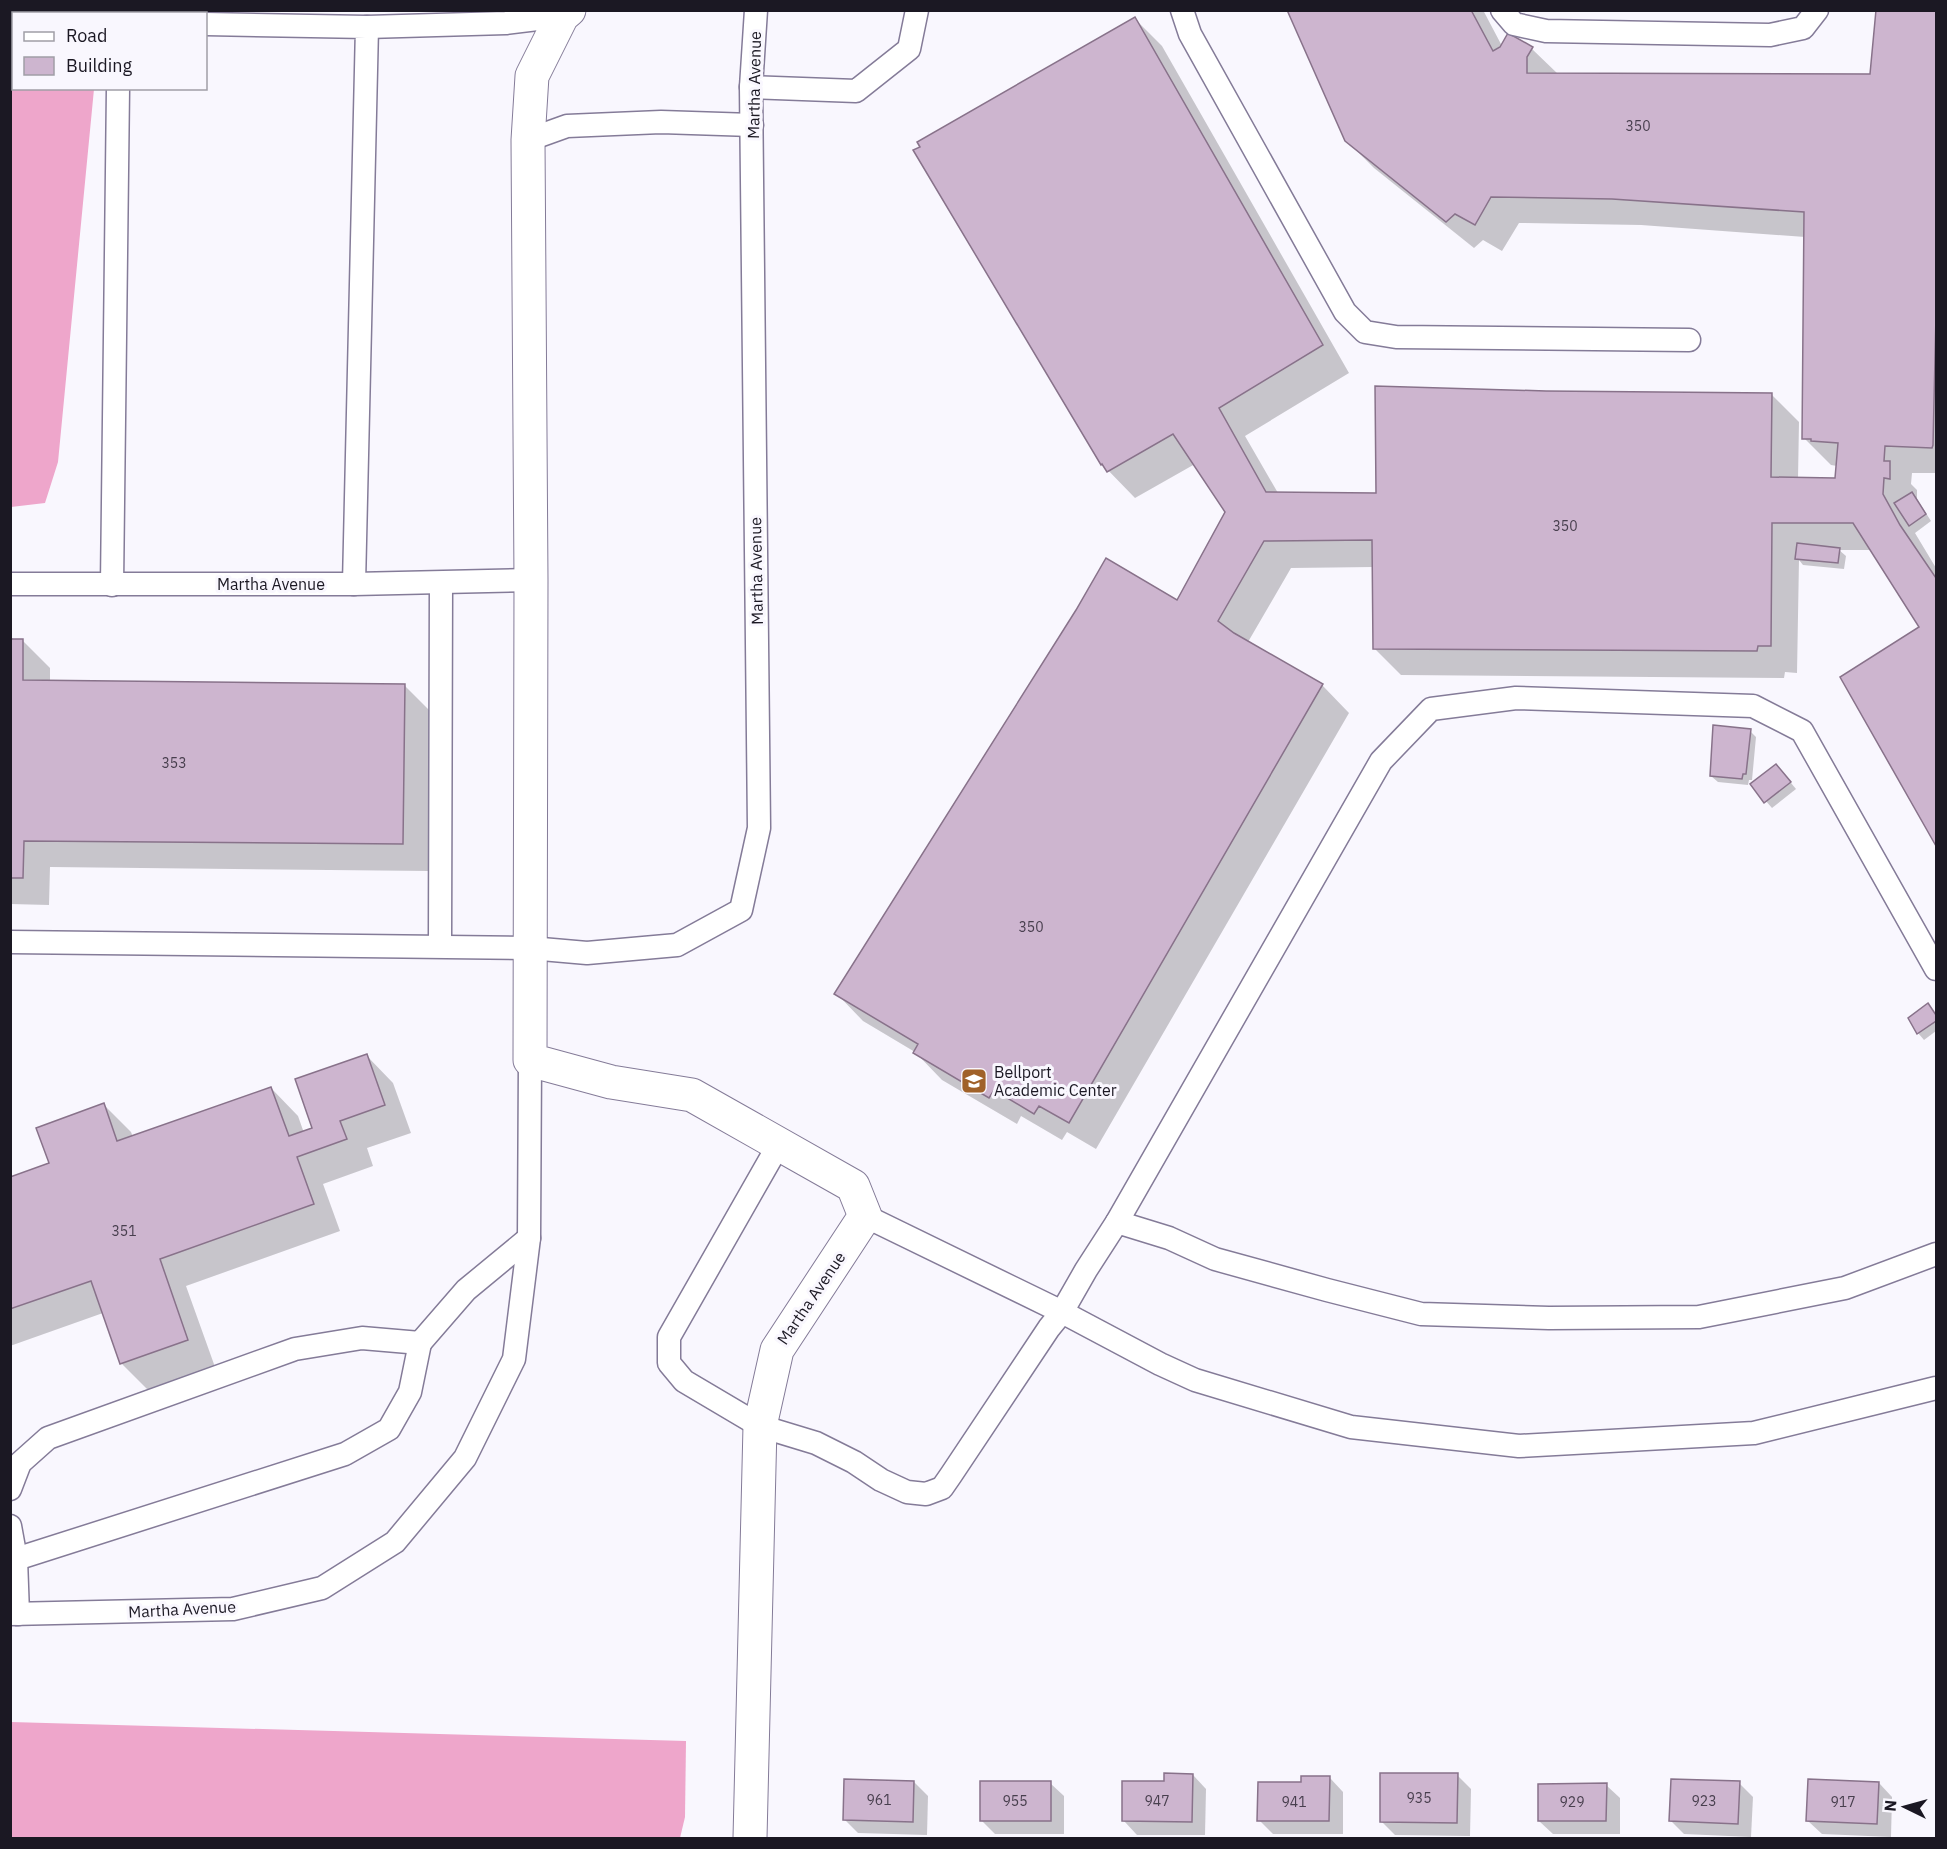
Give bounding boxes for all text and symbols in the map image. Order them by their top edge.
legend [12,12,207,90]
text: Road [66,24,107,47]
street label: Martha Avenue [743,31,765,139]
text: Building [66,54,133,77]
house number: 350 [1625,117,1651,135]
street label: Martha Avenue [745,517,767,625]
house number: 350 [1552,517,1578,535]
street label: Martha Avenue [217,574,325,594]
house number: 353 [161,754,187,772]
house number: 350 [1018,918,1044,936]
place label: Bellport Academic Center [994,1062,1117,1100]
school or university icon: Bellport Academic Center [959,1066,989,1096]
house number: 351 [111,1222,137,1240]
street label: Martha Avenue [773,1247,850,1348]
street label: Martha Avenue [128,1596,237,1622]
north arrow [1875,1777,1935,1837]
house number: 935 [1406,1789,1432,1807]
house number: 961 [866,1791,892,1809]
house number: 955 [1002,1792,1028,1810]
house number: 947 [1144,1792,1170,1810]
house number: 923 [1691,1792,1717,1810]
house number: 941 [1281,1793,1307,1811]
house number: 929 [1559,1793,1585,1811]
house number: 917 [1830,1793,1856,1811]
text: N [1880,1799,1901,1812]

